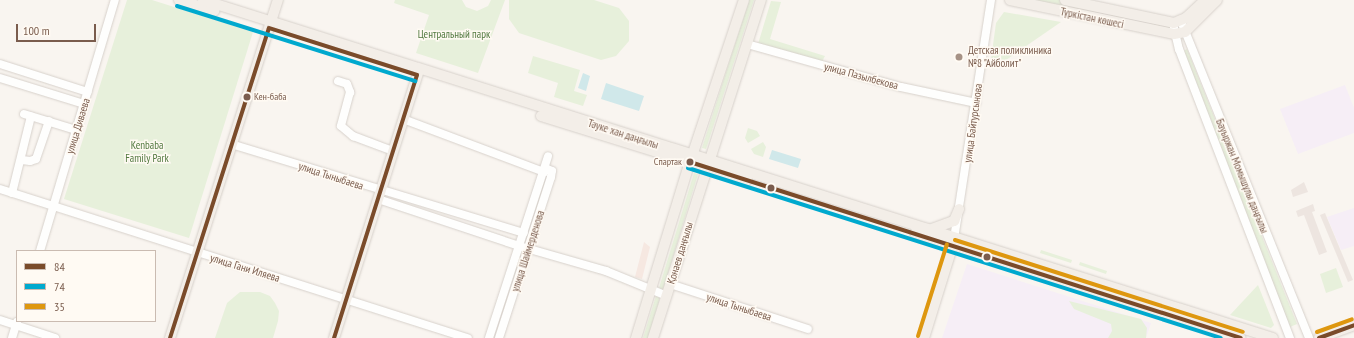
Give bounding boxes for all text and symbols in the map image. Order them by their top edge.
street label: Түркістан көшесі [1059,5,1125,31]
scale bar [18,16,98,42]
text: 100 m [23,23,50,38]
park label: Центральный парк [418,27,490,41]
place label: Детская поликлиника №8 "Айболит" [968,44,1052,70]
marker: Детская поликлиника №8 "Айболит" [953,51,965,63]
street label: улица Пазылбекова [822,60,900,92]
street label: улица Байтурсынова [961,83,985,163]
place label: Кен-баба [254,91,286,103]
marker: Кен-баба [242,92,252,102]
street label: улица Диваева [63,96,93,156]
street label: Тәуке хан даңғылы [586,116,660,152]
street label: Бауыржан Момышұлы даңғылы [1213,117,1271,235]
park label: Kenbaba Family Park [125,139,169,165]
place label: Спартак [654,156,682,168]
marker: Спартак [685,157,695,167]
street label: улица Тыныбаева [297,159,365,193]
unlabelled marker [766,183,776,193]
street label: улица Шаймерденова [509,209,547,293]
street label: Қонаев даңғылы [664,220,696,286]
legend [16,250,156,322]
street label: улица Гани Иляева [209,251,281,285]
unlabelled marker [982,252,992,262]
text: 84 [54,259,65,274]
text: 74 [54,279,65,294]
street label: улица Тыныбаева [705,290,773,324]
text: 35 [54,299,65,314]

